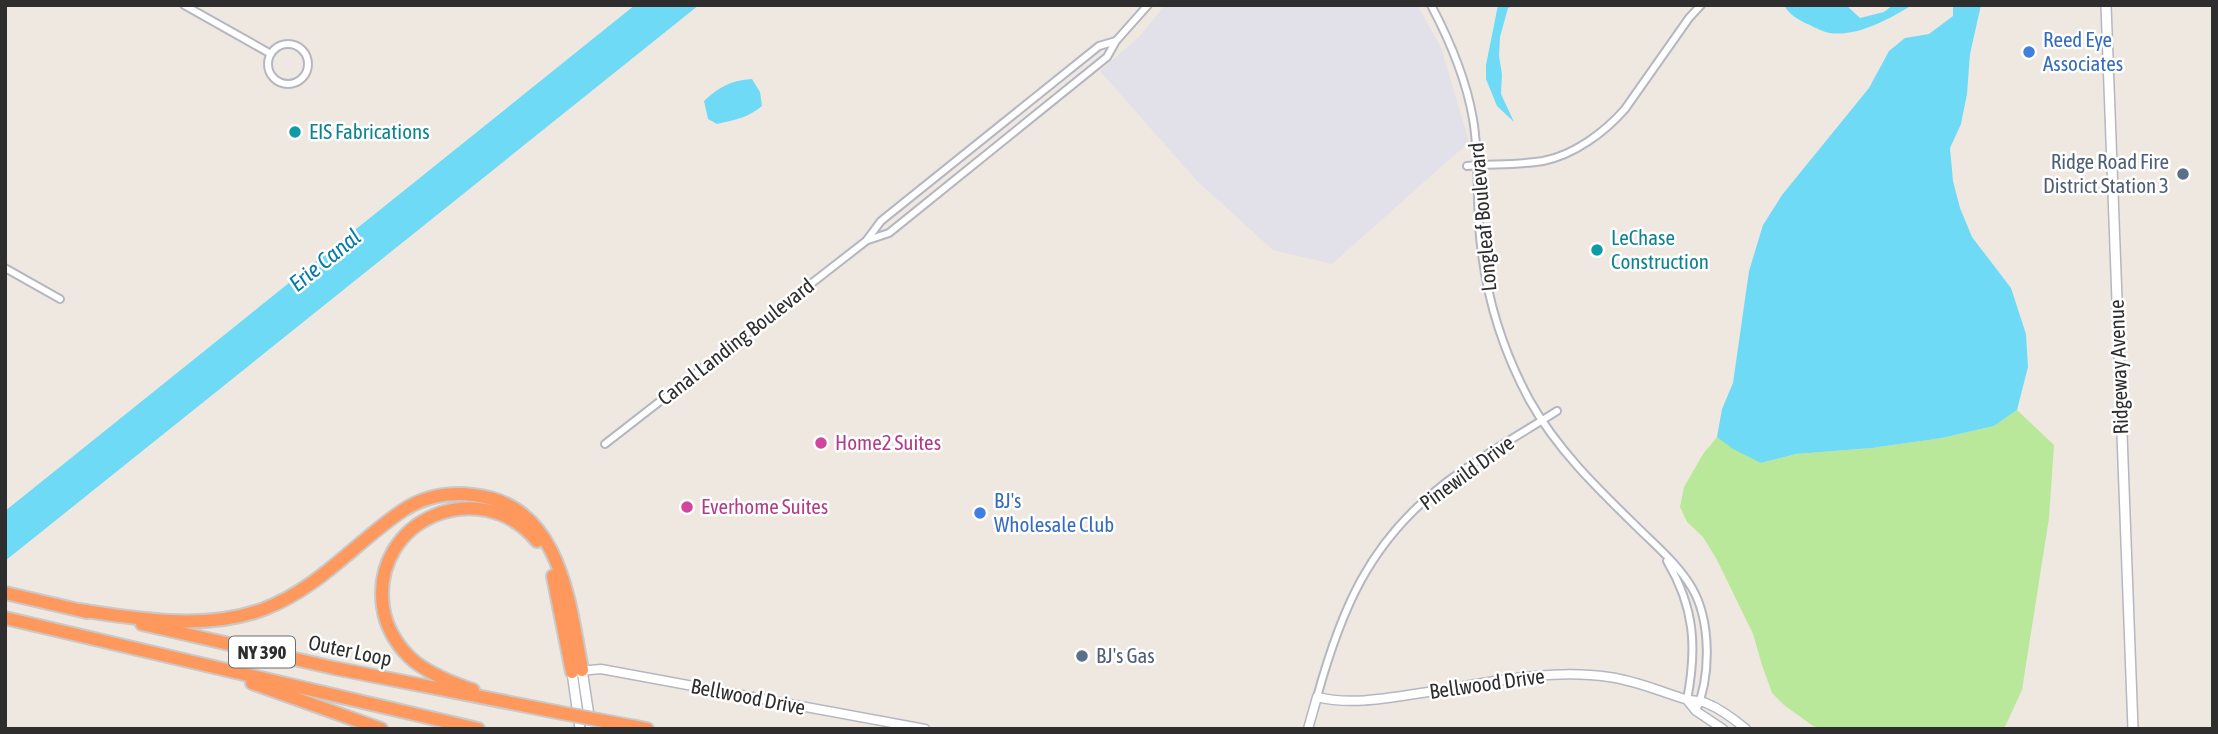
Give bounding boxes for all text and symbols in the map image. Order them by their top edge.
place label: Reed Eye Associates [2043,27,2123,75]
marker: Reed Eye Associates [2021,44,2037,60]
place label: EIS Fabrications [309,119,430,143]
marker: EIS Fabrications [287,124,303,140]
street label: Longleaf Boulevard [1464,142,1500,293]
place label: Ridge Road Fire District Station 3 [2043,149,2169,197]
marker: Ridge Road Fire District Station 3 [2175,166,2191,182]
water label: Erie Canal [284,223,366,297]
place label: LeChase Construction [1611,225,1709,273]
marker: LeChase Construction [1589,242,1605,258]
street label: Canal Landing Boulevard [653,273,818,410]
street label: Ridgeway Avenue [2104,299,2132,435]
place label: Home2 Suites [835,430,941,454]
street label: Pinewild Drive [1415,430,1518,514]
marker: Home2 Suites [813,435,829,451]
place label: BJ's Wholesale Club [994,488,1114,536]
place label: Everhome Suites [701,494,828,518]
marker: Everhome Suites [679,499,695,515]
marker: BJ's Wholesale Club [972,505,988,521]
street label: Outer Loop [306,629,394,671]
road number: NY 390 [229,636,295,667]
place label: BJ's Gas [1096,643,1155,667]
marker: BJ's Gas [1074,648,1090,664]
street label: Bellwood Drive [1428,663,1546,703]
street label: Bellwood Drive [689,673,807,719]

